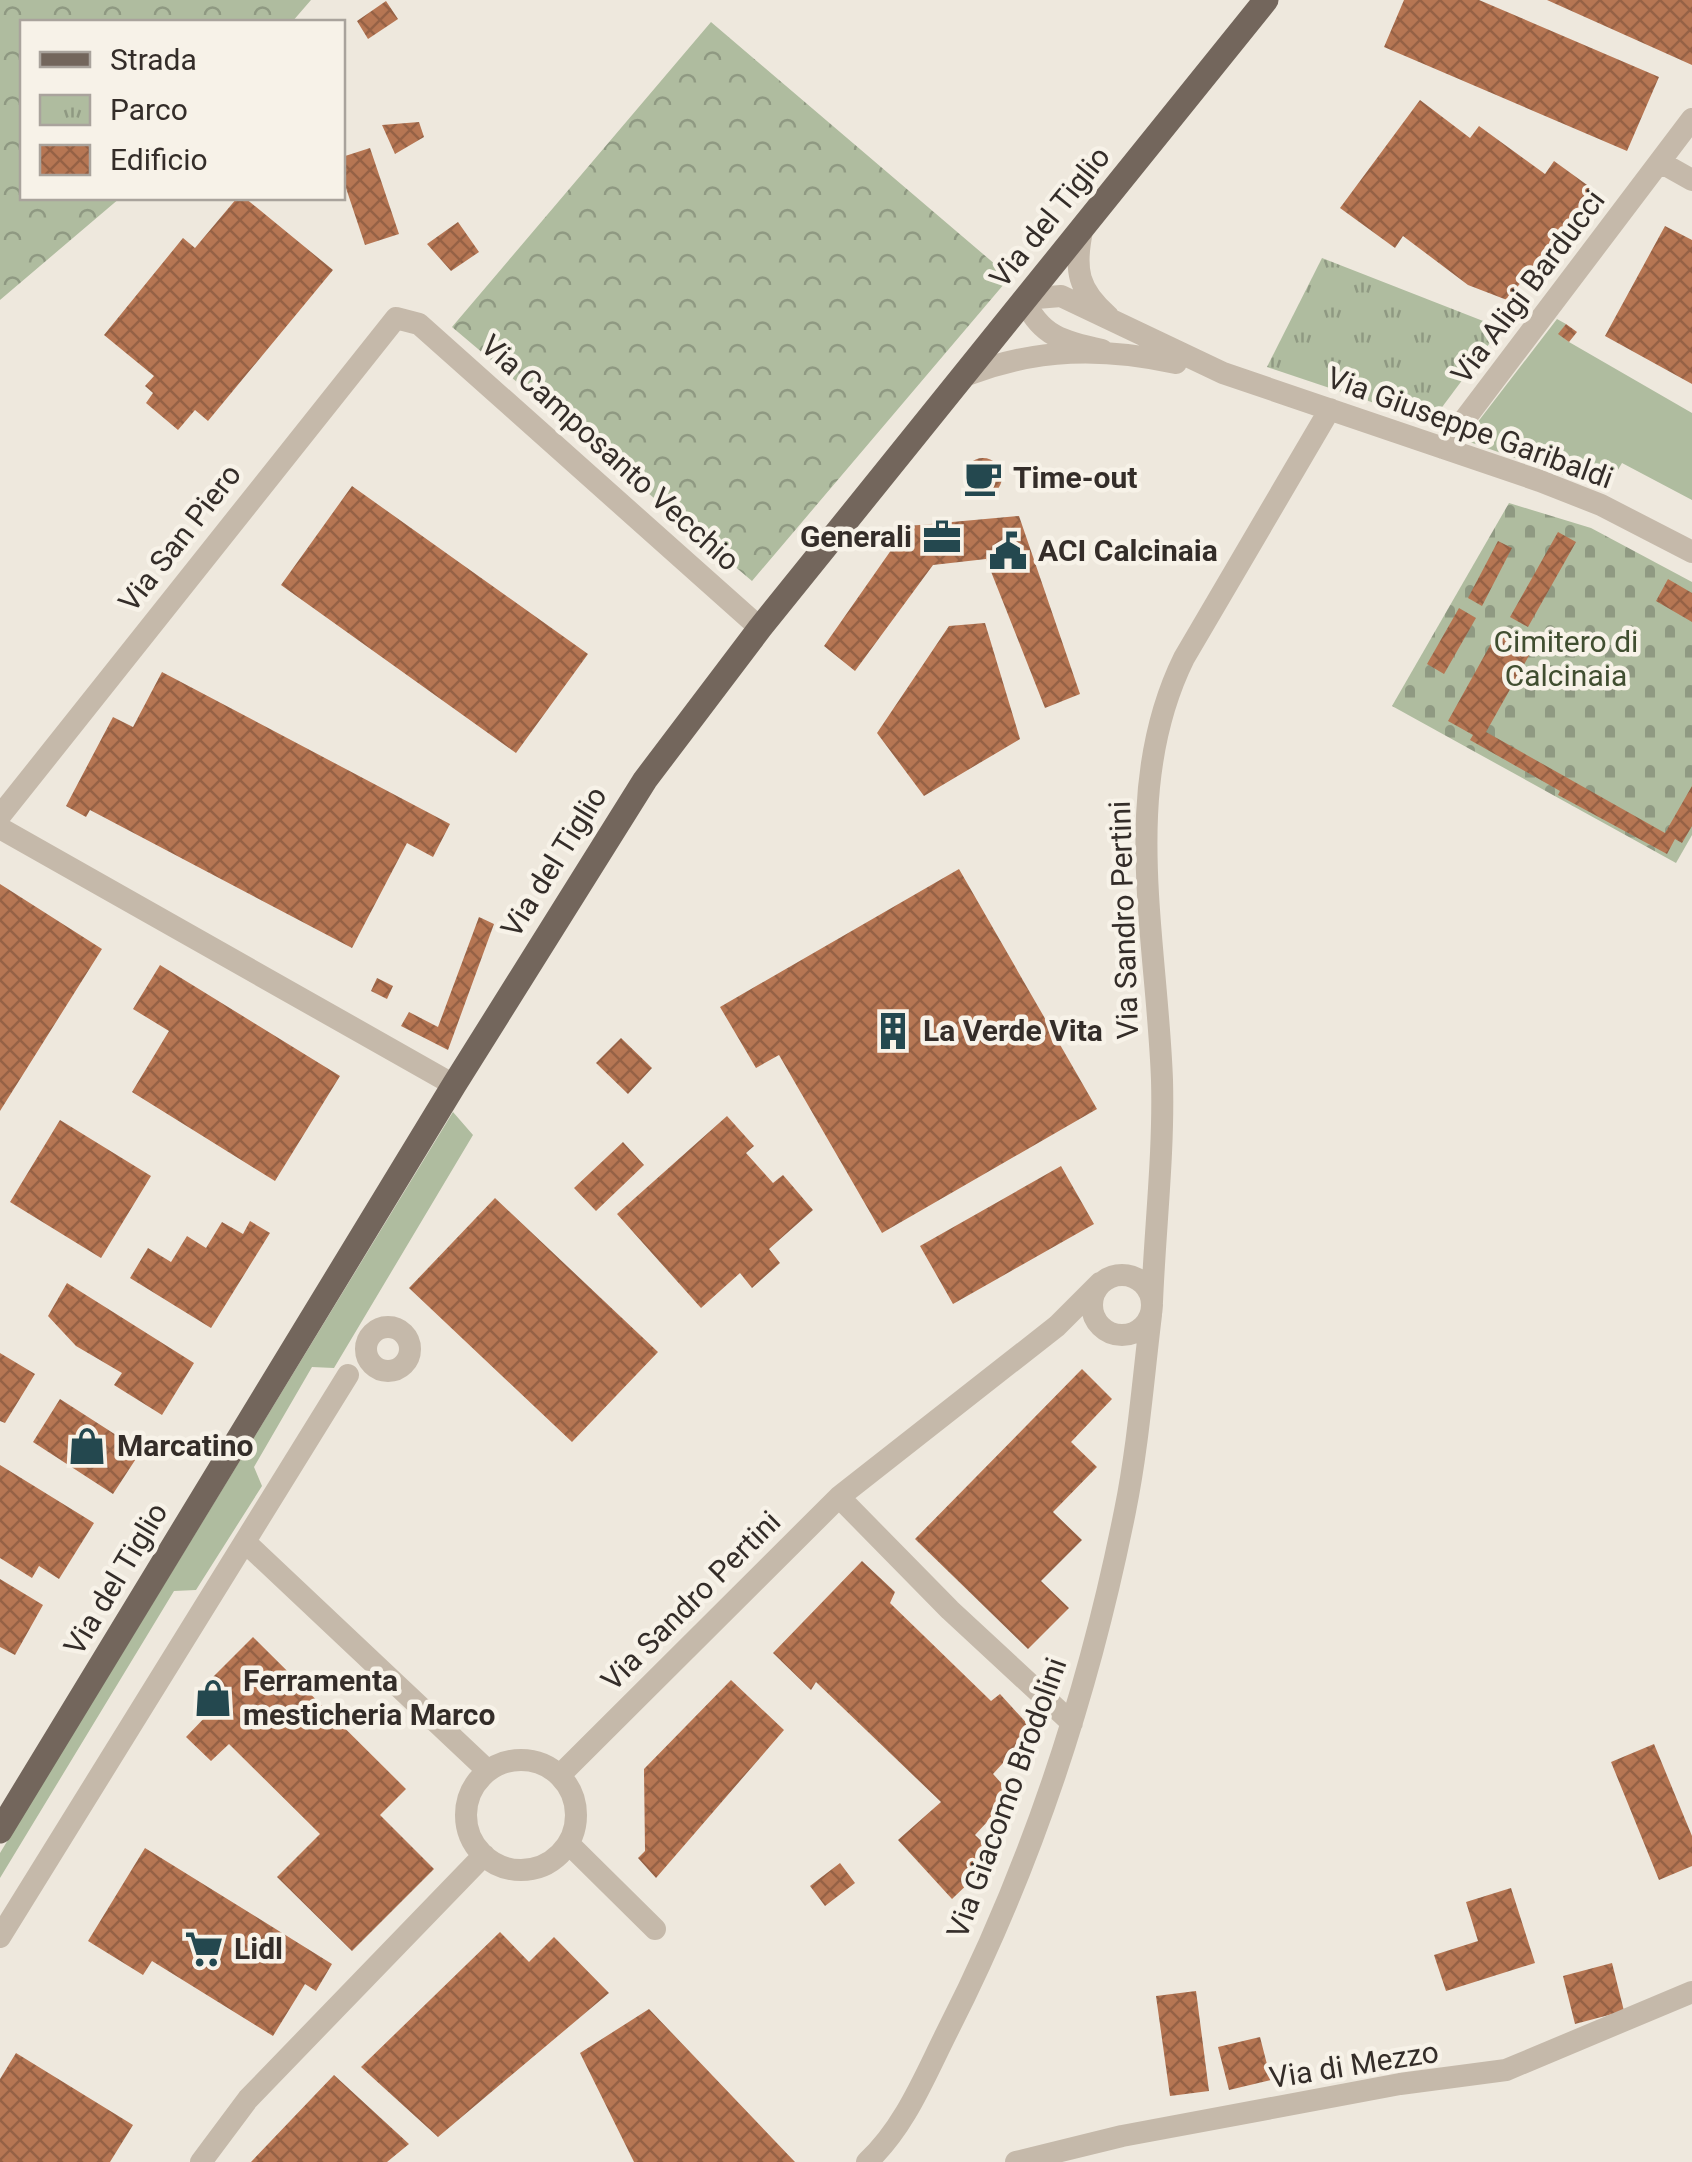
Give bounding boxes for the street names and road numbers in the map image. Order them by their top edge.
street label: Via del Tiglio [982,139,1117,294]
street label: Via Aligi Barducci [1444,183,1612,390]
street label: Via Camposanto Vecchio [474,327,747,578]
street label: Via Giuseppe Garibaldi [1322,359,1618,496]
street label: Via San Piero [111,457,248,618]
street label: Via del Tiglio [493,780,614,943]
street label: Via Sandro Pertini [1102,800,1145,1040]
street label: Via del Tiglio [57,1496,175,1661]
street label: Via Sandro Pertini [594,1504,787,1697]
street label: Via Giacomo Brodolini [939,1653,1074,1943]
street label: Via di Mezzo [1267,2034,1441,2095]

